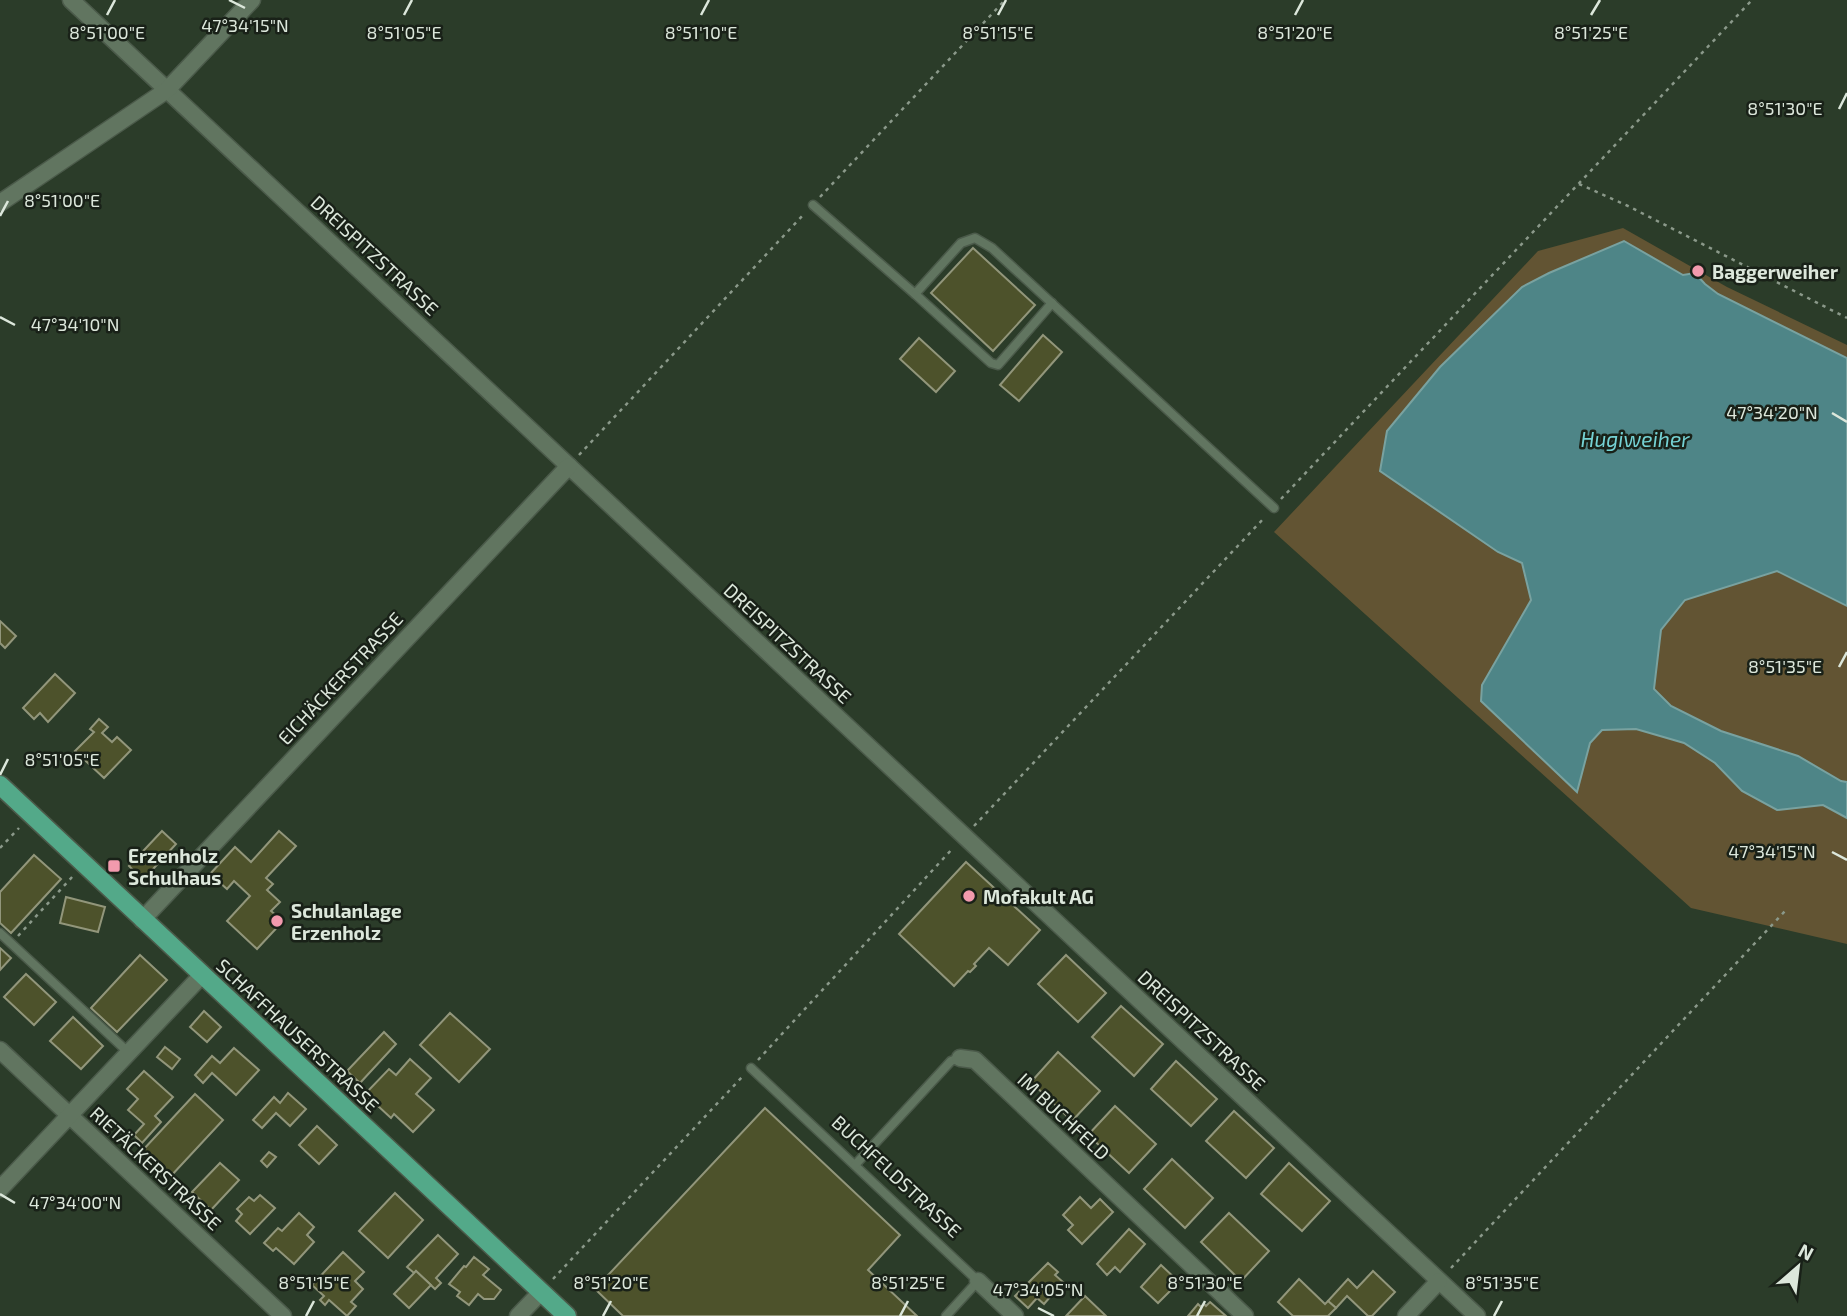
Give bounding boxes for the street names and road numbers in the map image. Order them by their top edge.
street label: DREISPITZSTRASSE [307,190,443,320]
street label: DREISPITZSTRASSE [720,578,856,708]
street label: EICHÄCKERSTRASSE [273,607,407,749]
street label: SCHAFFHAUSERSTRASSE [212,954,384,1116]
street label: DREISPITZSTRASSE [1134,965,1270,1095]
street label: IM BUCHFELD [1013,1068,1115,1164]
street label: RIETÄCKERSTRASSE [86,1101,226,1235]
street label: BUCHFELDSTRASSE [828,1110,966,1242]

